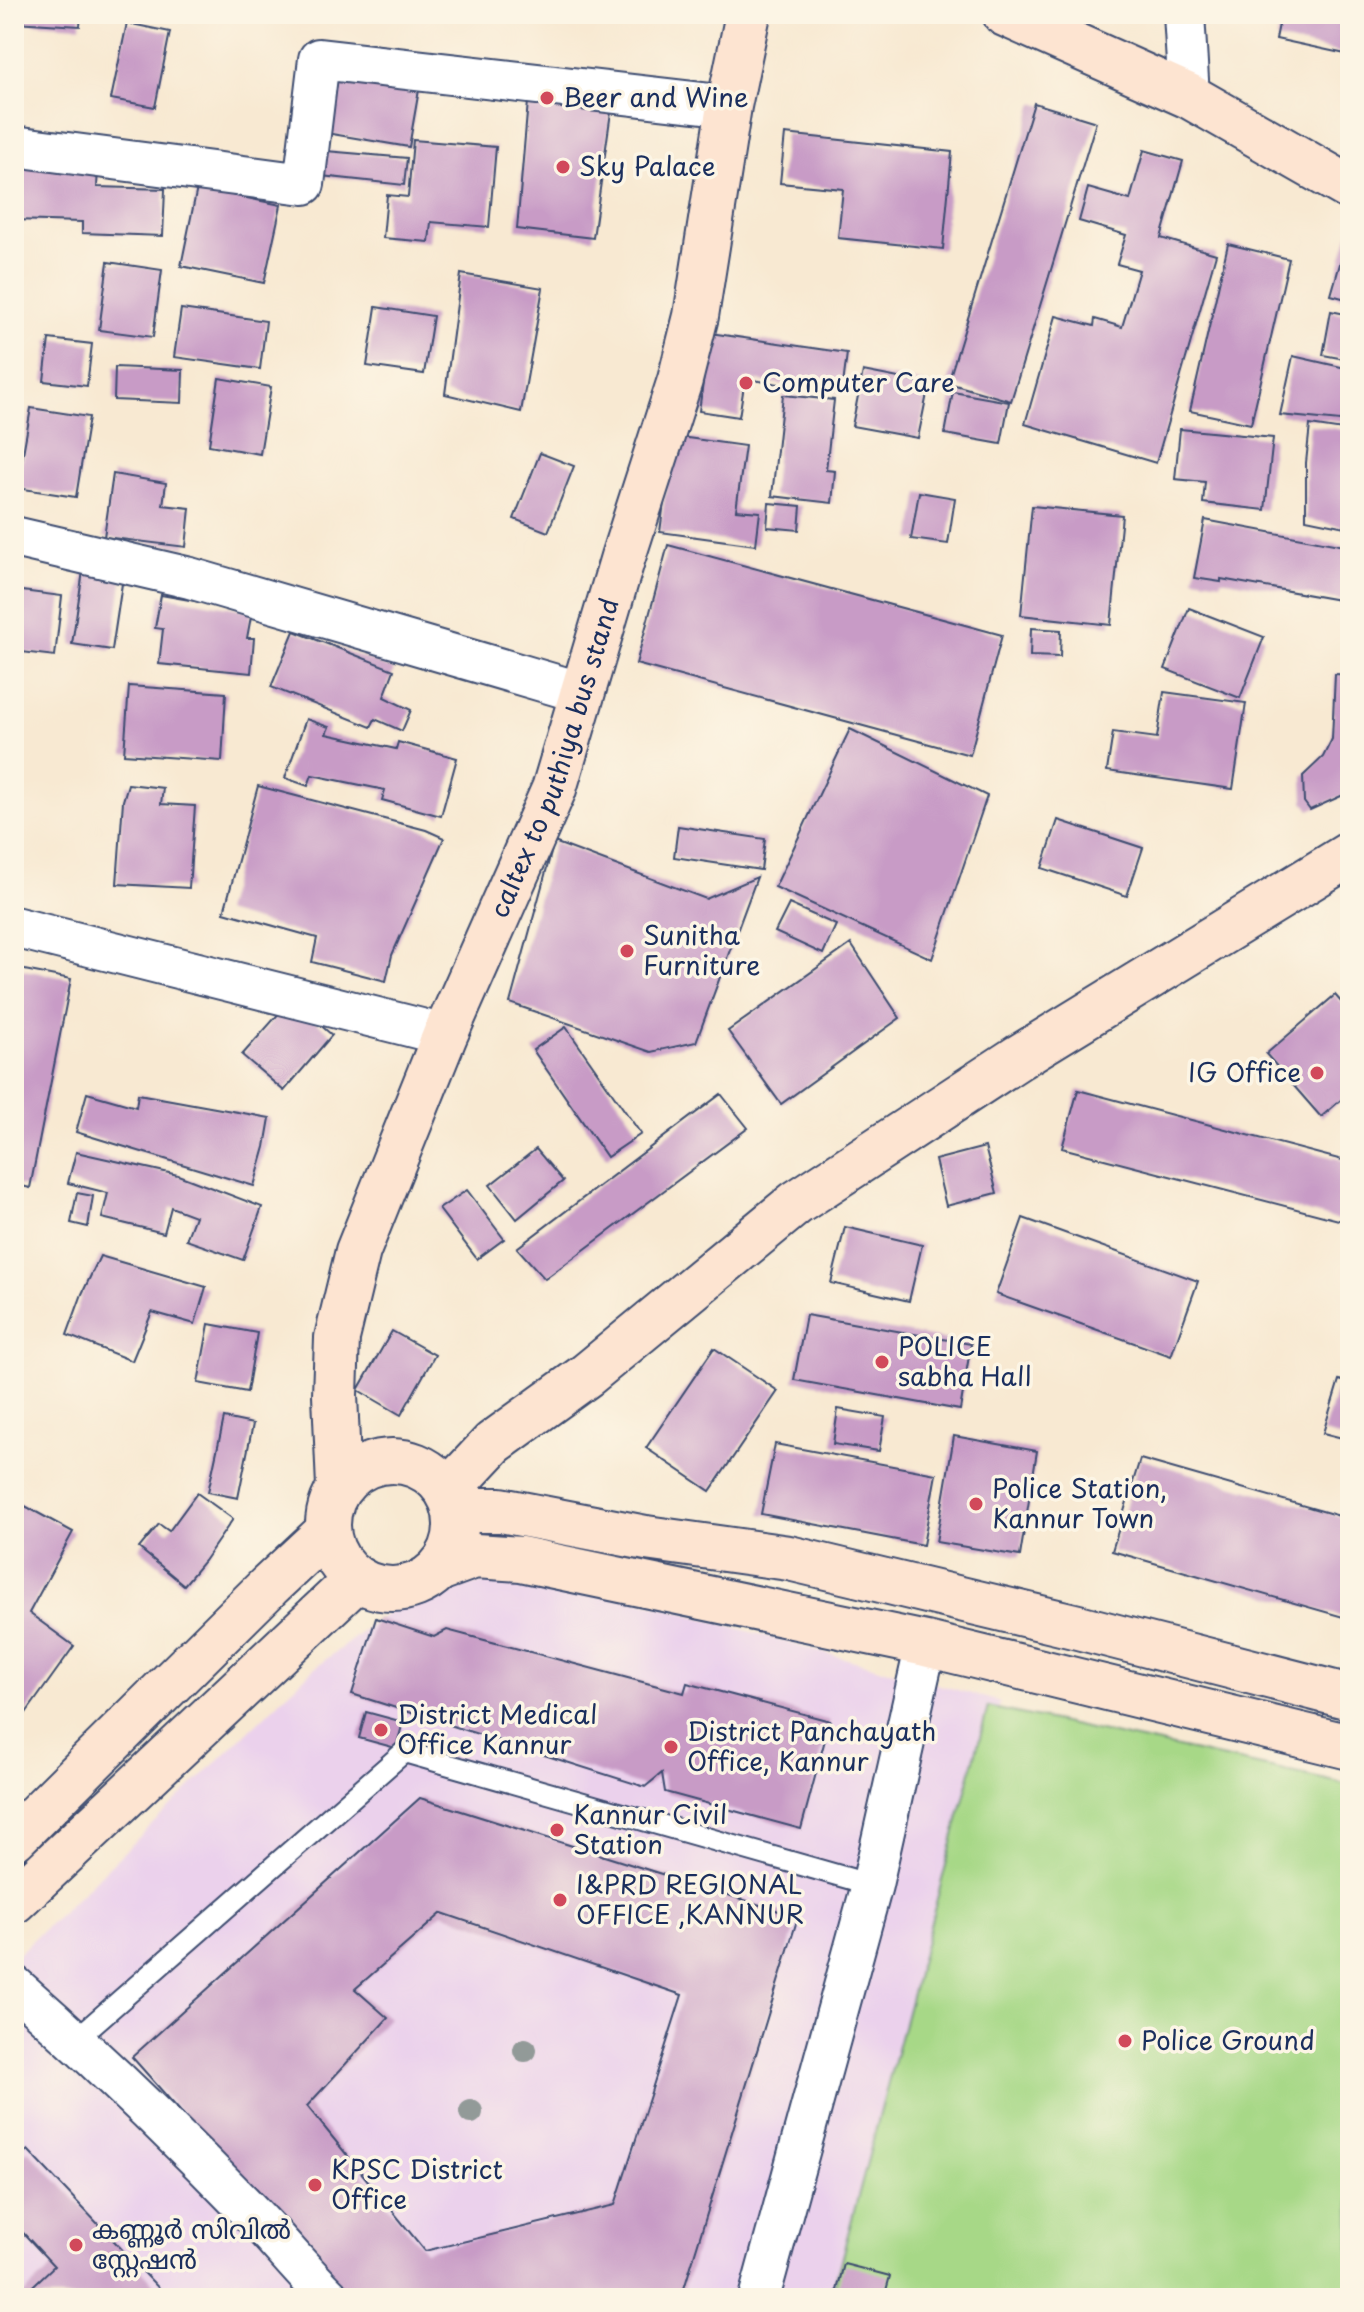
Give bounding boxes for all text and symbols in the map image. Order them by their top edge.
place label: Beer and Wine [563,77,749,116]
marker: Beer and Wine [538,89,556,107]
place label: Sky Palace [579,146,715,185]
marker: Sky Palace [554,158,572,176]
place label: Computer Care [762,362,955,401]
marker: Computer Care [737,374,755,392]
street label: caltex to puthiya bus stand [478,593,628,923]
place label: Sunitha Furniture [643,915,760,984]
marker: Sunitha Furniture [618,942,636,960]
place label: IG Office [1188,1052,1301,1091]
marker: IG Office [1308,1064,1326,1082]
place label: POLICE sabha Hall [898,1326,1031,1395]
marker: POLICE sabha Hall [873,1353,891,1371]
place label: Police Station, Kannur Town [992,1468,1167,1537]
marker: Police Station, Kannur Town [967,1495,985,1513]
place label: District Medical Office Kannur [397,1694,597,1763]
place label: District Panchayath Office, Kannur [687,1711,936,1780]
marker: District Medical Office Kannur [372,1721,390,1739]
marker: District Panchayath Office, Kannur [662,1738,680,1756]
place label: Kannur Civil Station [573,1794,727,1863]
marker: Kannur Civil Station [548,1821,566,1839]
place label: I&PRD REGIONAL OFFICE ,KANNUR [576,1864,804,1933]
marker: I&PRD REGIONAL OFFICE ,KANNUR [551,1891,569,1909]
place label: Police Ground [1141,2020,1315,2059]
marker: Police Ground [1116,2032,1134,2050]
place label: KPSC District Office [331,2149,503,2218]
marker: KPSC District Office [306,2176,324,2194]
place label: കണ്ണൂർ സിവിൽ സ്റ്റേഷൻ [92,2209,291,2278]
marker: കണ്ണൂർ സിവിൽ സ്റ്റേഷൻ [67,2236,85,2254]

